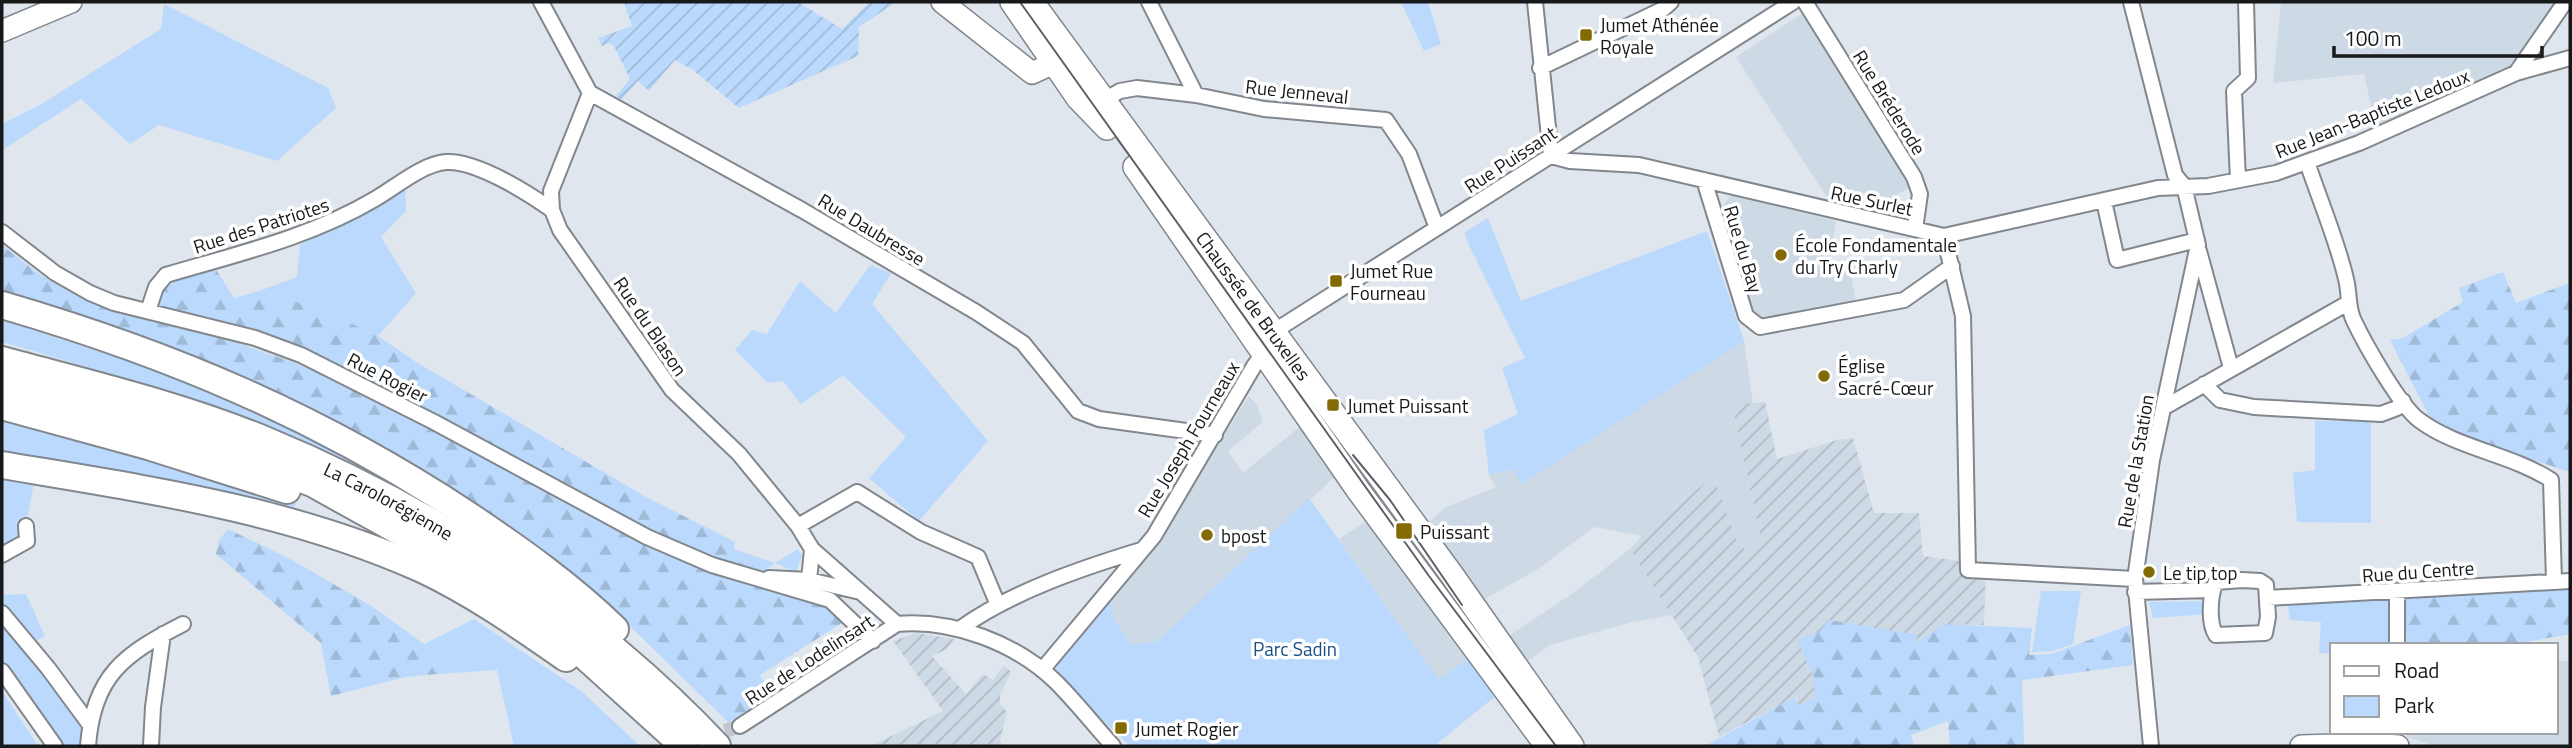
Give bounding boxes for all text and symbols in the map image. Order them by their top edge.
place label: Jumet Athénée Royale [1600,10,1719,61]
scale bar [2334,14,2542,58]
text: 100 m [2344,22,2401,54]
marker: Jumet Athénée Royale [1578,27,1594,43]
street label: Rue Bréderode [1846,44,1934,160]
street label: Rue Jean-Baptiste Ledoux [2271,61,2474,165]
street label: Rue Jenneval [1244,71,1350,111]
street label: Rue Puissant [1458,118,1562,200]
street label: Rue Surlet [1828,177,1916,223]
street label: Rue Daubresse [813,186,931,272]
street label: Rue des Patriotes [189,189,333,261]
street label: Rue du Bay [1717,202,1771,296]
street label: Chaussée de Bruxelles [1190,225,1319,386]
place label: École Fondamentale du Try Charly [1795,230,1957,281]
marker: École Fondamentale du Try Charly [1773,247,1789,263]
place label: Jumet Rue Fourneau [1350,256,1433,307]
street label: Rue du Blason [607,270,695,382]
marker: Jumet Rue Fourneau [1328,273,1344,289]
street label: Rue Rogier [343,344,434,410]
place label: Église Sacré-Cœur [1838,351,1934,402]
street label: Rue Joseph Fourneaux [1130,355,1247,523]
marker: Église Sacré-Cœur [1816,368,1832,384]
place label: Jumet Puissant [1347,391,1469,420]
street label: Rue de la Station [2109,392,2161,530]
marker: Jumet Puissant [1325,397,1341,413]
street label: La Carolorégienne [319,454,459,547]
place label: Puissant [1420,517,1490,546]
place label: bpost [1221,521,1267,550]
marker: Puissant [1394,521,1414,541]
marker: bpost [1199,527,1215,543]
street label: Rue du Centre [2361,553,2475,589]
place label: Le tip top [2163,558,2238,587]
marker: Le tip top [2141,564,2157,580]
street label: Rue de Lodelinsart [739,606,879,712]
park label: Parc Sadin [1253,634,1337,663]
legend [2330,643,2558,734]
text: Road [2394,654,2439,686]
text: Park [2394,689,2434,721]
place label: Jumet Rogier [1135,714,1239,743]
marker: Jumet Rogier [1113,720,1129,736]

